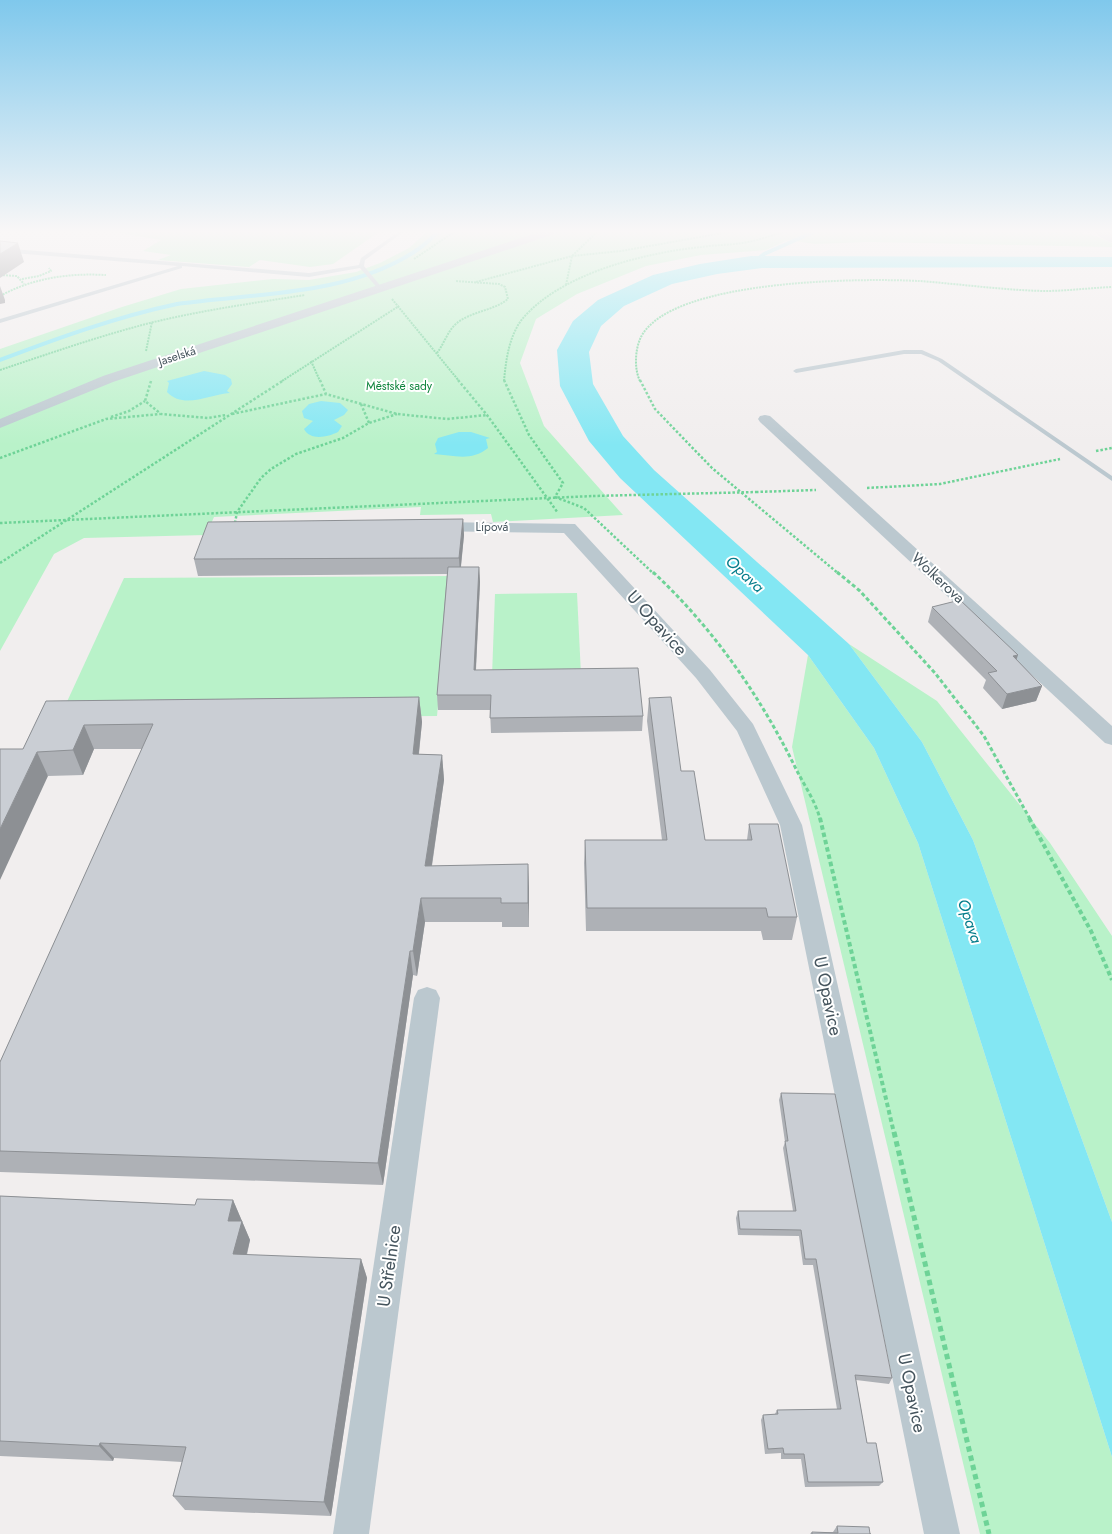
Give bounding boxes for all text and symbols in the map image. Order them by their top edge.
street label: Jaselská [154,341,198,371]
park label: Městské sady [366,377,433,395]
street label: Lípová [476,518,509,536]
street label: Wolkerova [906,547,970,609]
water label: Opava [720,550,770,598]
street label: U Opavice [621,585,693,661]
water label: Opava [952,896,988,946]
street label: U Opavice [807,954,849,1038]
street label: U Střelnice [370,1224,408,1308]
street label: U Opavice [891,1351,933,1435]

